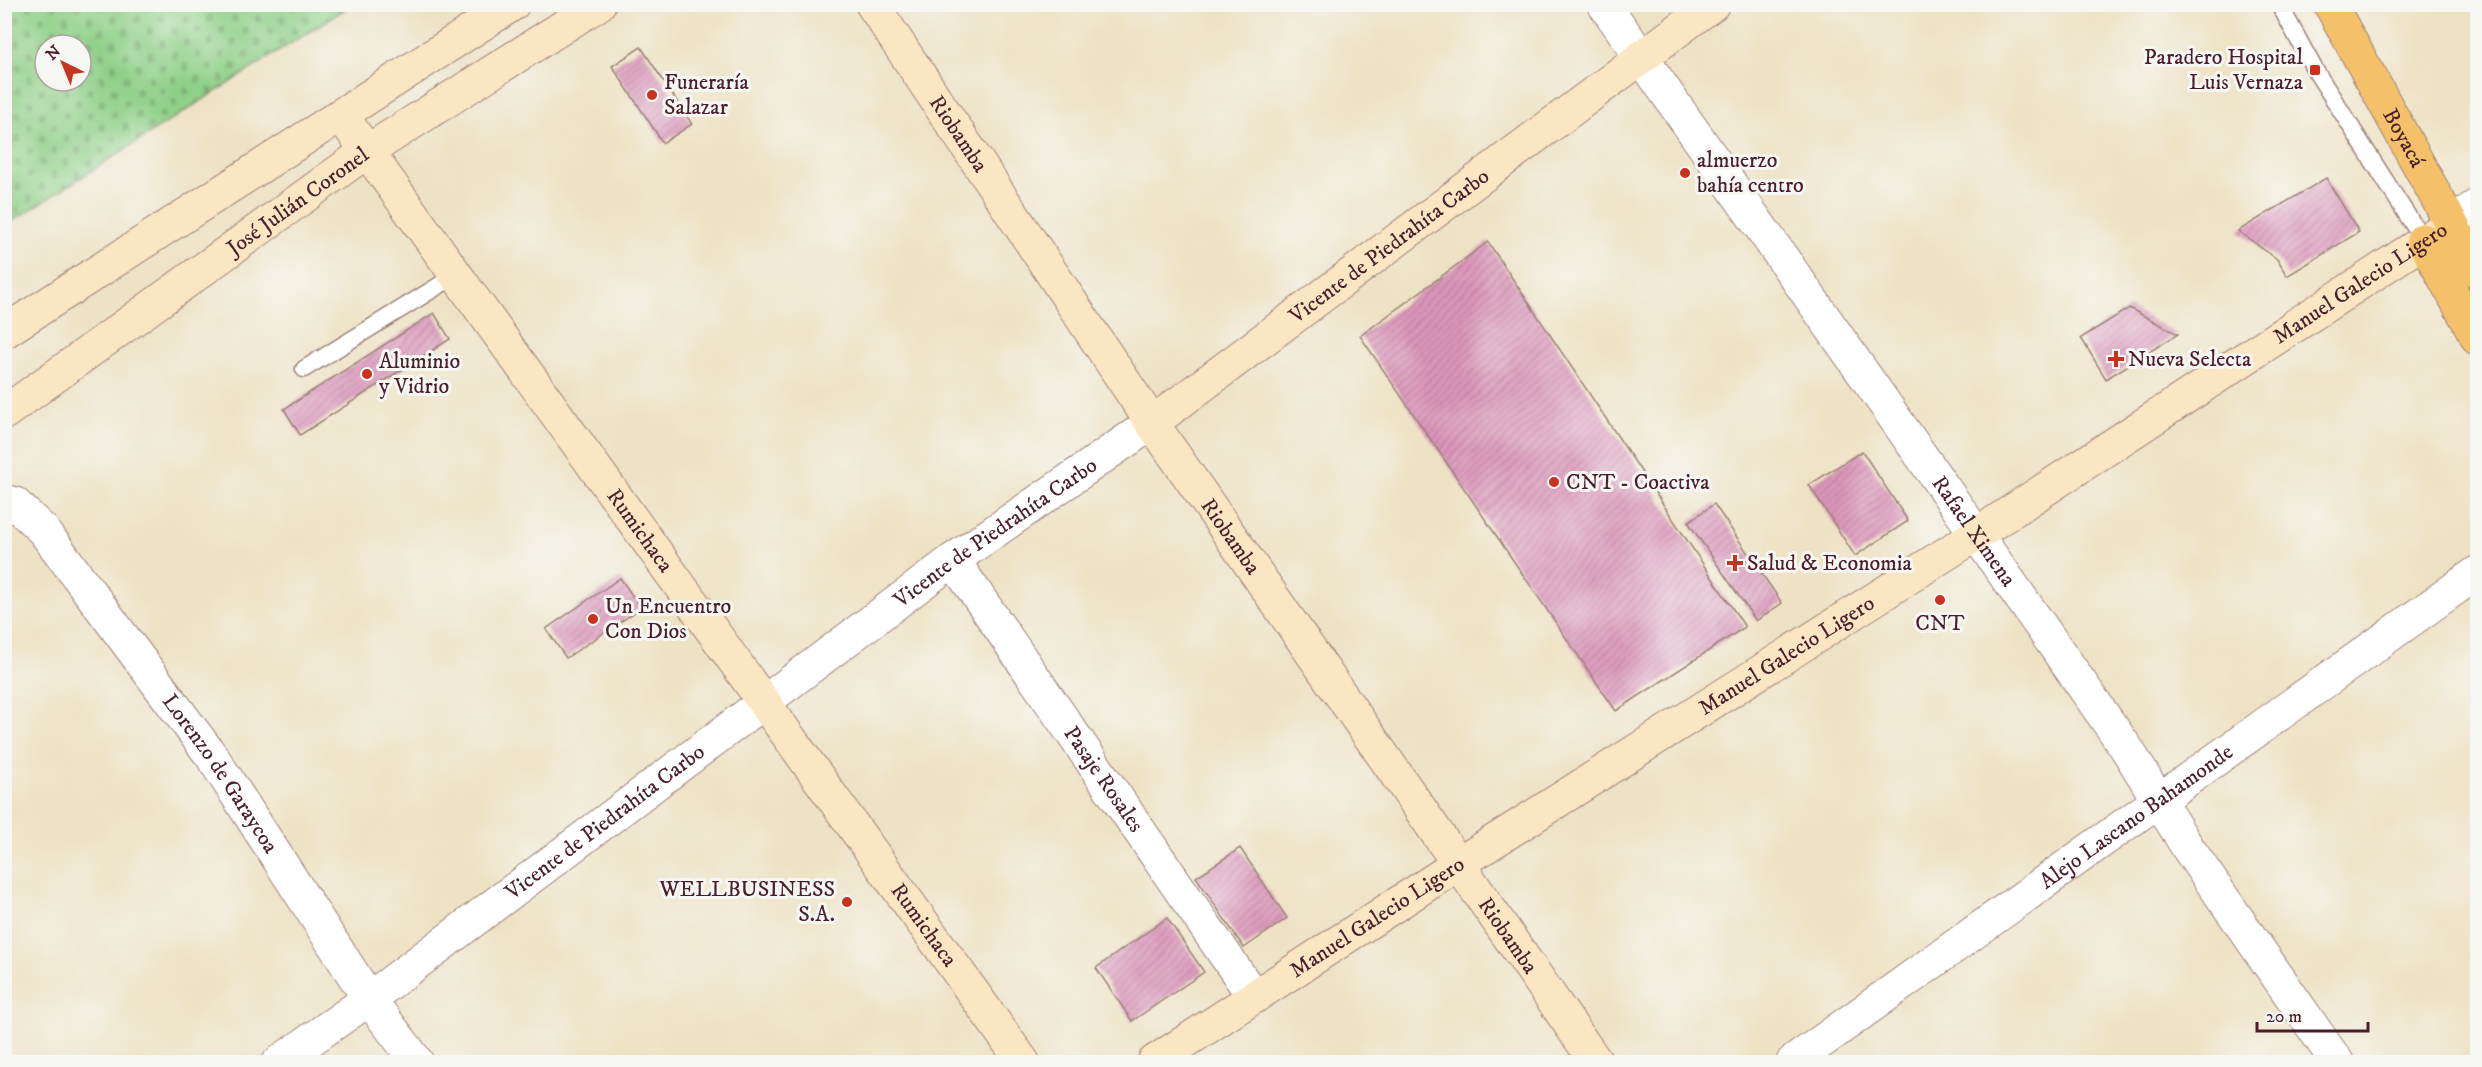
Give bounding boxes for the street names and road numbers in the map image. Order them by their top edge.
street label: Riobamba [923,90,994,178]
street label: Boyacá [2377,104,2431,173]
street label: José Julián Coronel [220,141,374,263]
street label: Vicente de Piedrahíta Carbo [1283,162,1494,330]
street label: Manuel Galecio Ligero [2268,216,2453,350]
street label: Vicente de Piedrahíta Carbo [887,451,1102,614]
street label: Rafael Ximena [1926,471,2022,592]
street label: Rumichaca [601,483,680,578]
street label: Riobamba [1195,493,1267,580]
street label: Manuel Galecio Ligero [1694,589,1879,721]
street label: Lorenzo de Garaycoa [156,689,285,859]
street label: Pasaje Rosales [1058,721,1150,837]
street label: Vicente de Piedrahíta Carbo [499,738,710,906]
street label: Alejo Lascano Bahamonde [2034,738,2238,895]
street label: Manuel Galecio Ligero [1284,850,1470,984]
street label: Rumichaca [885,878,964,972]
street label: Riobamba [1472,892,1544,979]

